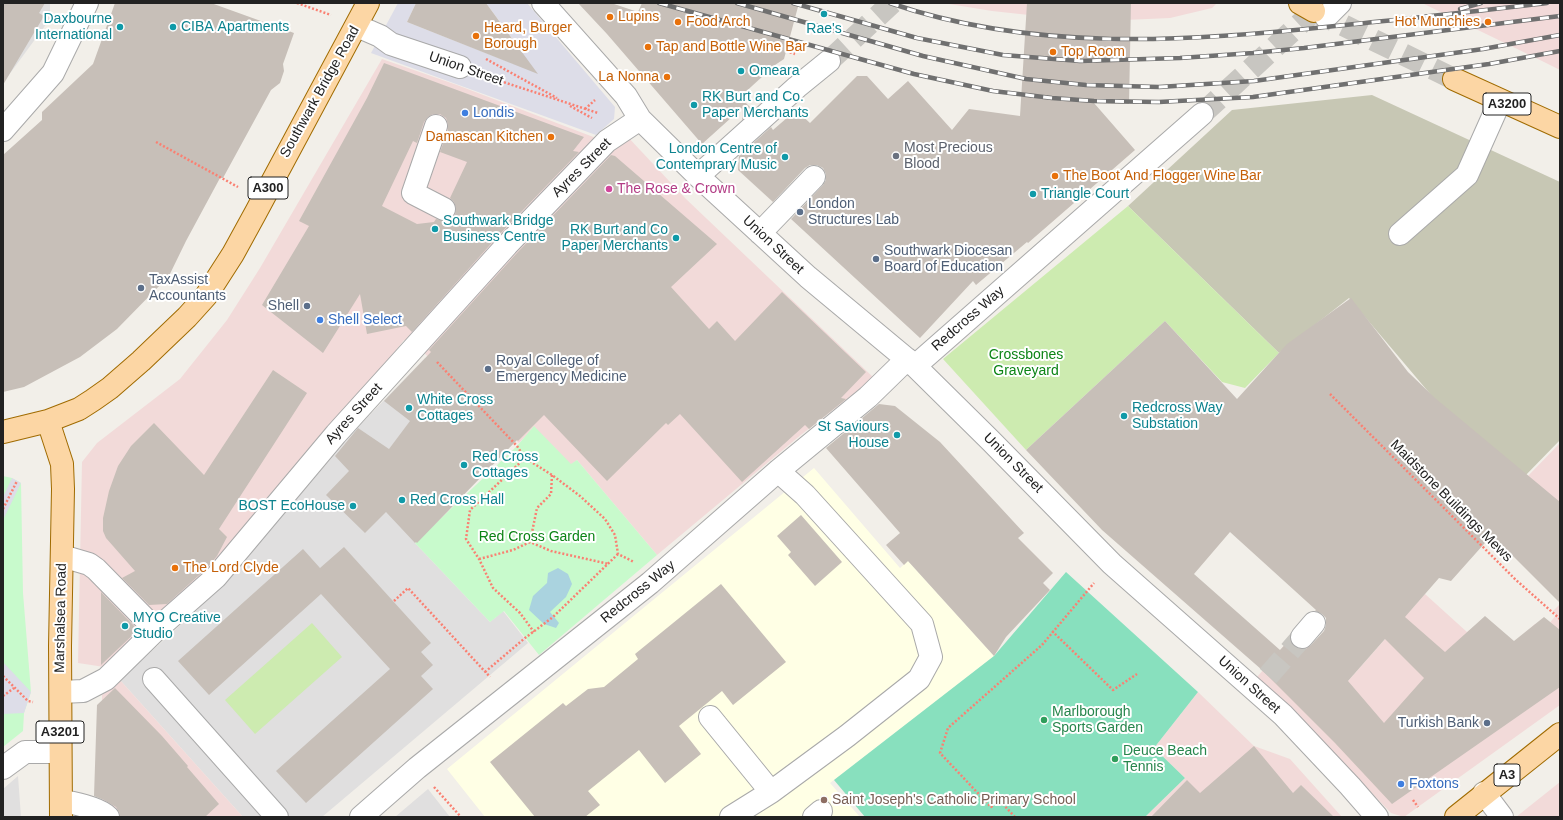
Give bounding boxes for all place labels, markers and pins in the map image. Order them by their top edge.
place label: Lupins [618,9,659,25]
marker: Rae's [819,9,829,19]
place label: Daxbourne International [35,11,112,44]
marker: Lupins [605,12,615,22]
place label: Food Arch [686,14,751,30]
place label: Hot Munchies [1394,14,1480,30]
marker: Food Arch [673,17,683,27]
marker: Hot Munchies [1483,17,1493,27]
place label: CIBA Apartments [181,19,289,35]
place label: Heard, Burger Borough [484,20,572,52]
place label: Rae's [806,21,842,37]
marker: Daxbourne International [115,22,125,32]
marker: CIBA Apartments [168,22,178,32]
marker: Heard, Burger Borough [471,31,481,41]
place label: Tap and Bottle Wine Bar [656,39,807,55]
marker: Tap and Bottle Wine Bar [643,42,653,52]
place label: Top Room [1061,44,1125,60]
marker: Top Room [1048,47,1058,57]
place label: Omeara [749,63,800,79]
marker: Omeara [736,66,746,76]
place label: La Nonna [598,69,659,85]
marker: La Nonna [662,72,672,82]
place label: RK Burt and Co. Paper Merchants [702,89,809,122]
marker: RK Burt and Co. Paper Merchants [689,100,699,110]
place label: Londis [473,105,514,121]
marker: Londis [460,108,470,118]
place label: Damascan Kitchen [425,129,543,145]
marker: Damascan Kitchen [546,132,556,142]
place label: Most Precious Blood [904,140,993,172]
place label: London Centre of Contemprary Music [656,141,777,174]
marker: Most Precious Blood [891,151,901,161]
marker: London Centre of Contemprary Music [780,152,790,162]
place label: The Boot And Flogger Wine Bar [1063,168,1261,184]
marker: The Boot And Flogger Wine Bar [1050,171,1060,181]
place label: The Rose & Crown [617,181,735,197]
marker: The Rose & Crown [604,184,614,194]
place label: Triangle Court [1041,186,1129,202]
marker: Triangle Court [1028,189,1038,199]
place label: London Structures Lab [808,196,899,228]
marker: London Structures Lab [795,207,805,217]
place label: Southwark Bridge Business Centre [443,213,554,246]
place label: RK Burt and Co Paper Merchants [561,222,668,254]
marker: Southwark Bridge Business Centre [430,224,440,234]
marker: RK Burt and Co Paper Merchants [671,233,681,243]
place label: Southwark Diocesan Board of Education [884,243,1012,276]
marker: Southwark Diocesan Board of Education [871,254,881,264]
place label: TaxAssist Accountants [149,272,226,304]
marker: TaxAssist Accountants [136,283,146,293]
place label: Shell [268,298,299,314]
marker: Shell [302,301,312,311]
place label: Shell Select [328,312,402,328]
marker: Shell Select [315,315,325,325]
place label: Royal College of Emergency Medicine [496,353,627,386]
marker: Royal College of Emergency Medicine [483,364,493,374]
place label: White Cross Cottages [417,392,493,424]
place label: Redcross Way Substation [1132,400,1223,432]
marker: White Cross Cottages [404,403,414,413]
marker: Redcross Way Substation [1119,411,1129,421]
place label: St Saviours House [817,419,889,452]
marker: St Saviours House [892,430,902,440]
place label: Red Cross Cottages [472,449,538,482]
marker: Red Cross Cottages [459,460,469,470]
place label: Red Cross Hall [410,492,504,508]
marker: Red Cross Hall [397,495,407,505]
place label: BOST EcoHouse [238,498,345,514]
marker: BOST EcoHouse [348,501,358,511]
place label: The Lord Clyde [183,560,279,576]
marker: The Lord Clyde [170,563,180,573]
place label: MYO Creative Studio [133,610,221,642]
marker: MYO Creative Studio [120,621,130,631]
place label: Marlborough Sports Garden [1052,704,1143,736]
marker: Marlborough Sports Garden [1039,715,1049,725]
place label: Turkish Bank [1398,715,1479,731]
marker: Turkish Bank [1482,718,1492,728]
place label: Deuce Beach Tennis [1123,743,1207,776]
marker: Deuce Beach Tennis [1110,754,1120,764]
place label: Foxtons [1409,776,1459,792]
marker: Foxtons [1396,779,1406,789]
place label: Saint Joseph's Catholic Primary School [832,792,1076,808]
marker: Saint Joseph's Catholic Primary School [819,795,829,805]

